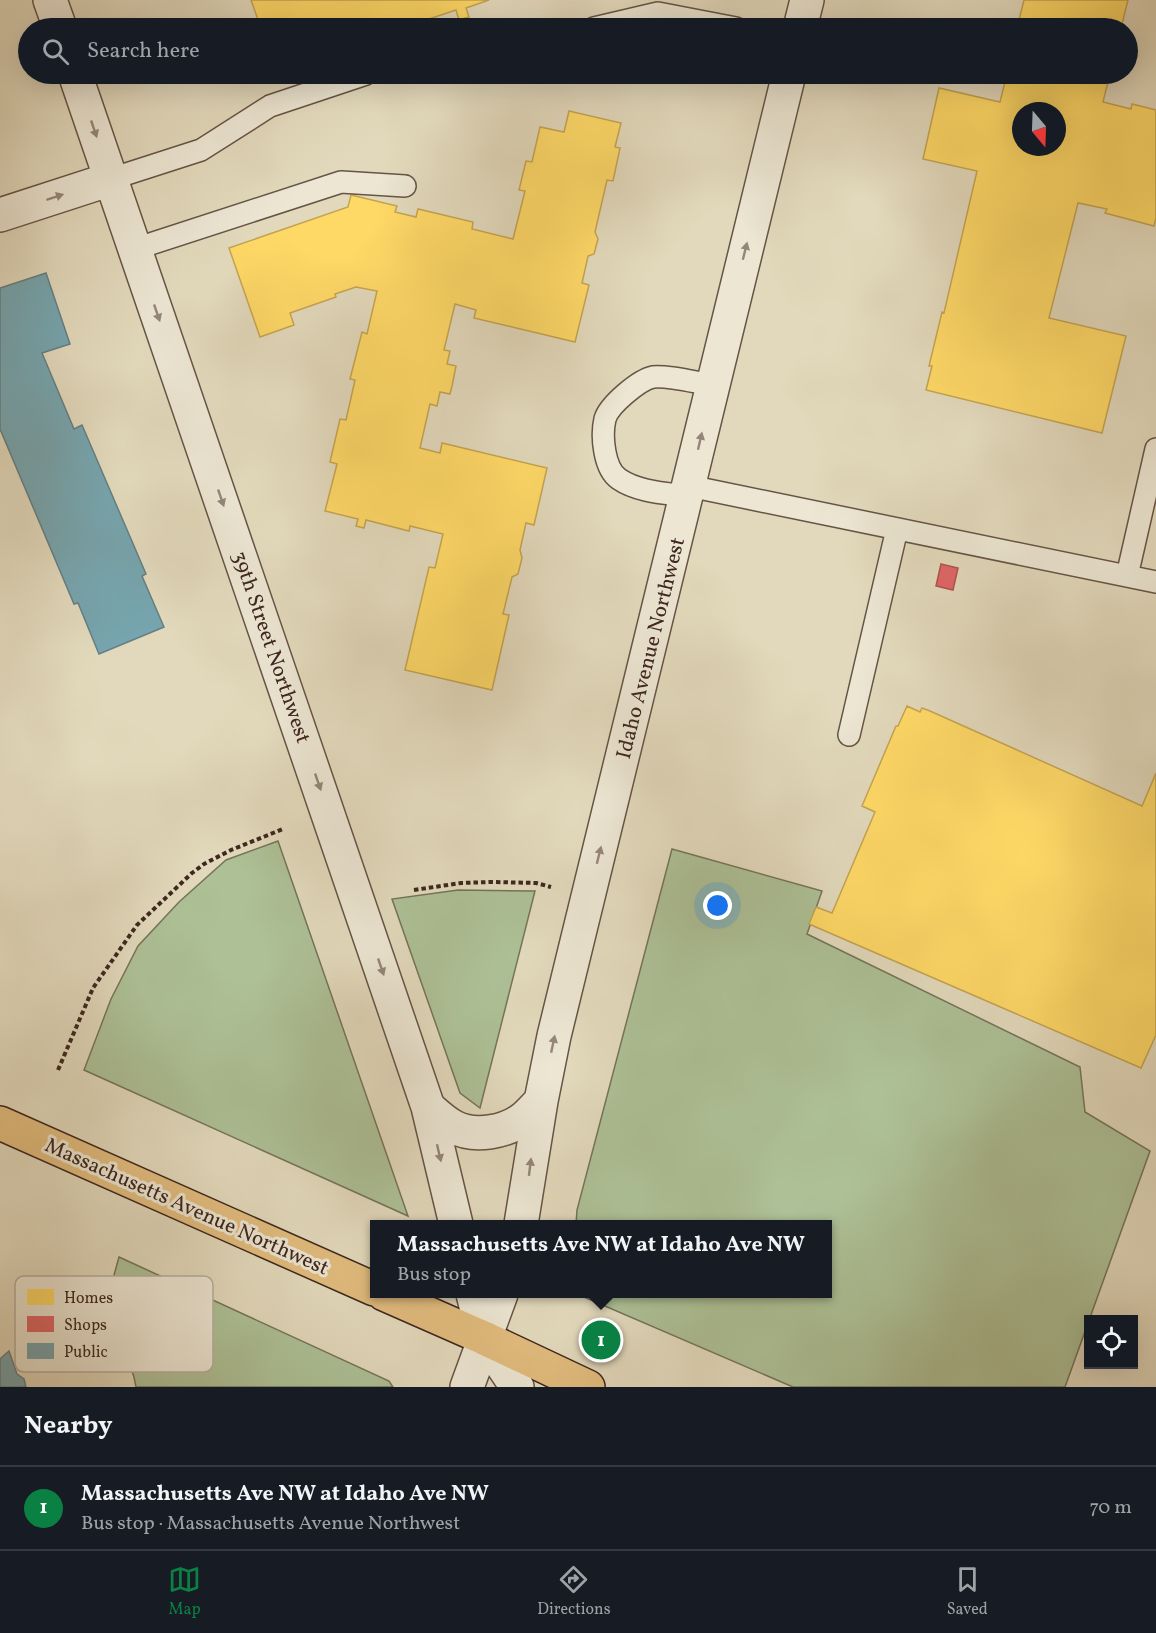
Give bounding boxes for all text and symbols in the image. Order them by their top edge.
search box [18,18,1138,84]
icon: search [39,35,72,68]
text: Search here [87,36,200,67]
north arrow [1012,102,1066,156]
one-way arrow [90,120,99,138]
one-way arrow [47,191,65,201]
one-way arrow [741,242,751,260]
one-way arrow [153,304,163,322]
one-way arrow [695,432,705,450]
one-way arrow [216,489,226,507]
street label: Idaho Avenue Northwest [610,534,693,762]
street label: 39th Street Northwest [224,547,317,747]
one-way arrow [313,773,323,791]
one-way arrow [595,846,605,864]
your location [703,891,732,920]
one-way arrow [376,958,386,976]
one-way arrow [548,1035,558,1053]
street label: Massachusetts Avenue Northwest [40,1131,333,1283]
one-way arrow [435,1144,444,1163]
one-way arrow [525,1157,535,1176]
popup [370,1220,832,1298]
text: Massachusetts Ave NW at Idaho Ave NW [397,1230,805,1261]
text: Bus stop [397,1261,471,1289]
legend [15,1276,213,1372]
text: Homes [64,1288,113,1310]
text: Shops [64,1315,107,1337]
map controls [1084,1315,1138,1369]
button: locate [1084,1315,1138,1369]
pin: 1 [582,1318,620,1362]
text: Public [64,1342,108,1364]
text: Nearby [24,1408,113,1444]
text: Massachusetts Ave NW at Idaho Ave NW [81,1479,489,1510]
text: 1 [39,1494,48,1522]
text: 70 m [1089,1494,1132,1522]
text: Bus stop · Massachusetts Avenue Northwest [81,1510,460,1538]
tab: Map [168,1563,201,1621]
tab: Directions [537,1563,611,1621]
tab: Saved [947,1563,988,1621]

